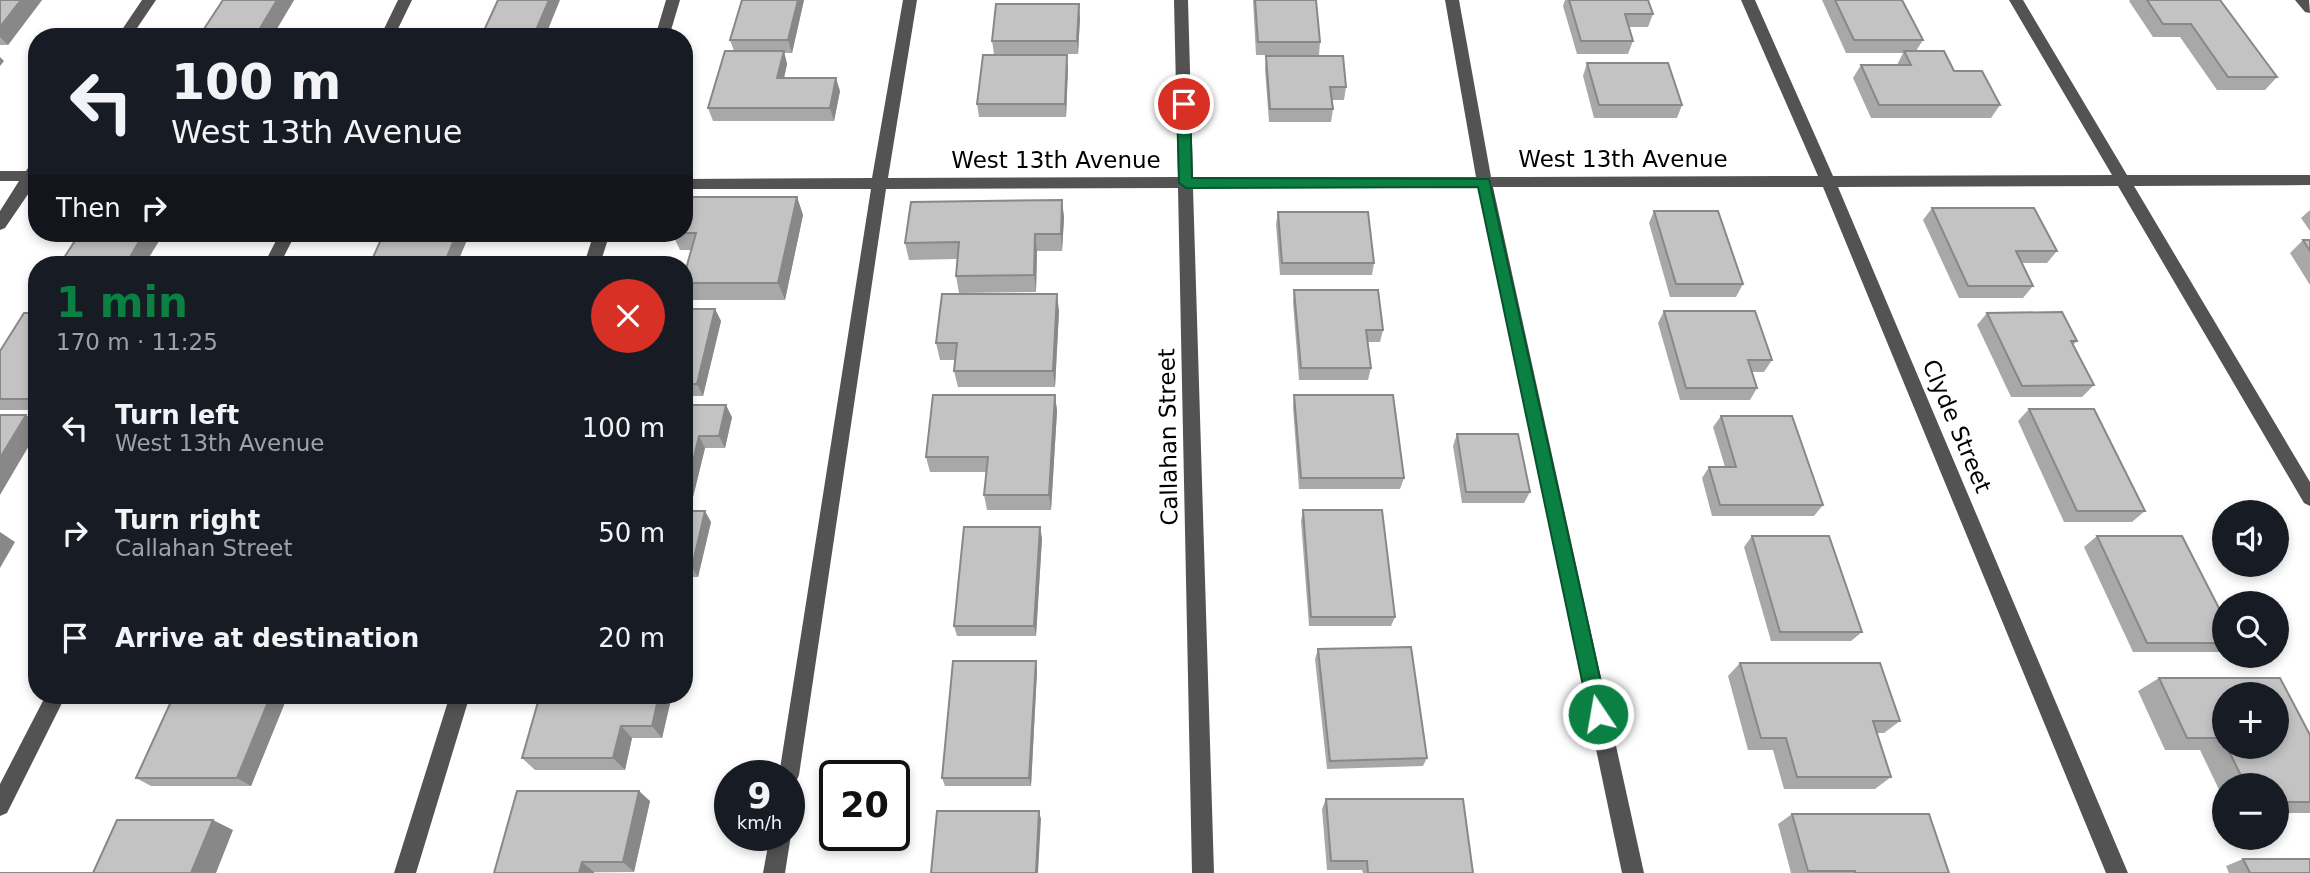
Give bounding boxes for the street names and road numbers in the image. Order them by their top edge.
street label: West 13th Avenue [1518,146,1728,172]
street label: West 13th Avenue [951,147,1161,173]
street label: Callahan Street [1153,348,1183,526]
street label: Clyde Street [1917,356,1997,496]

